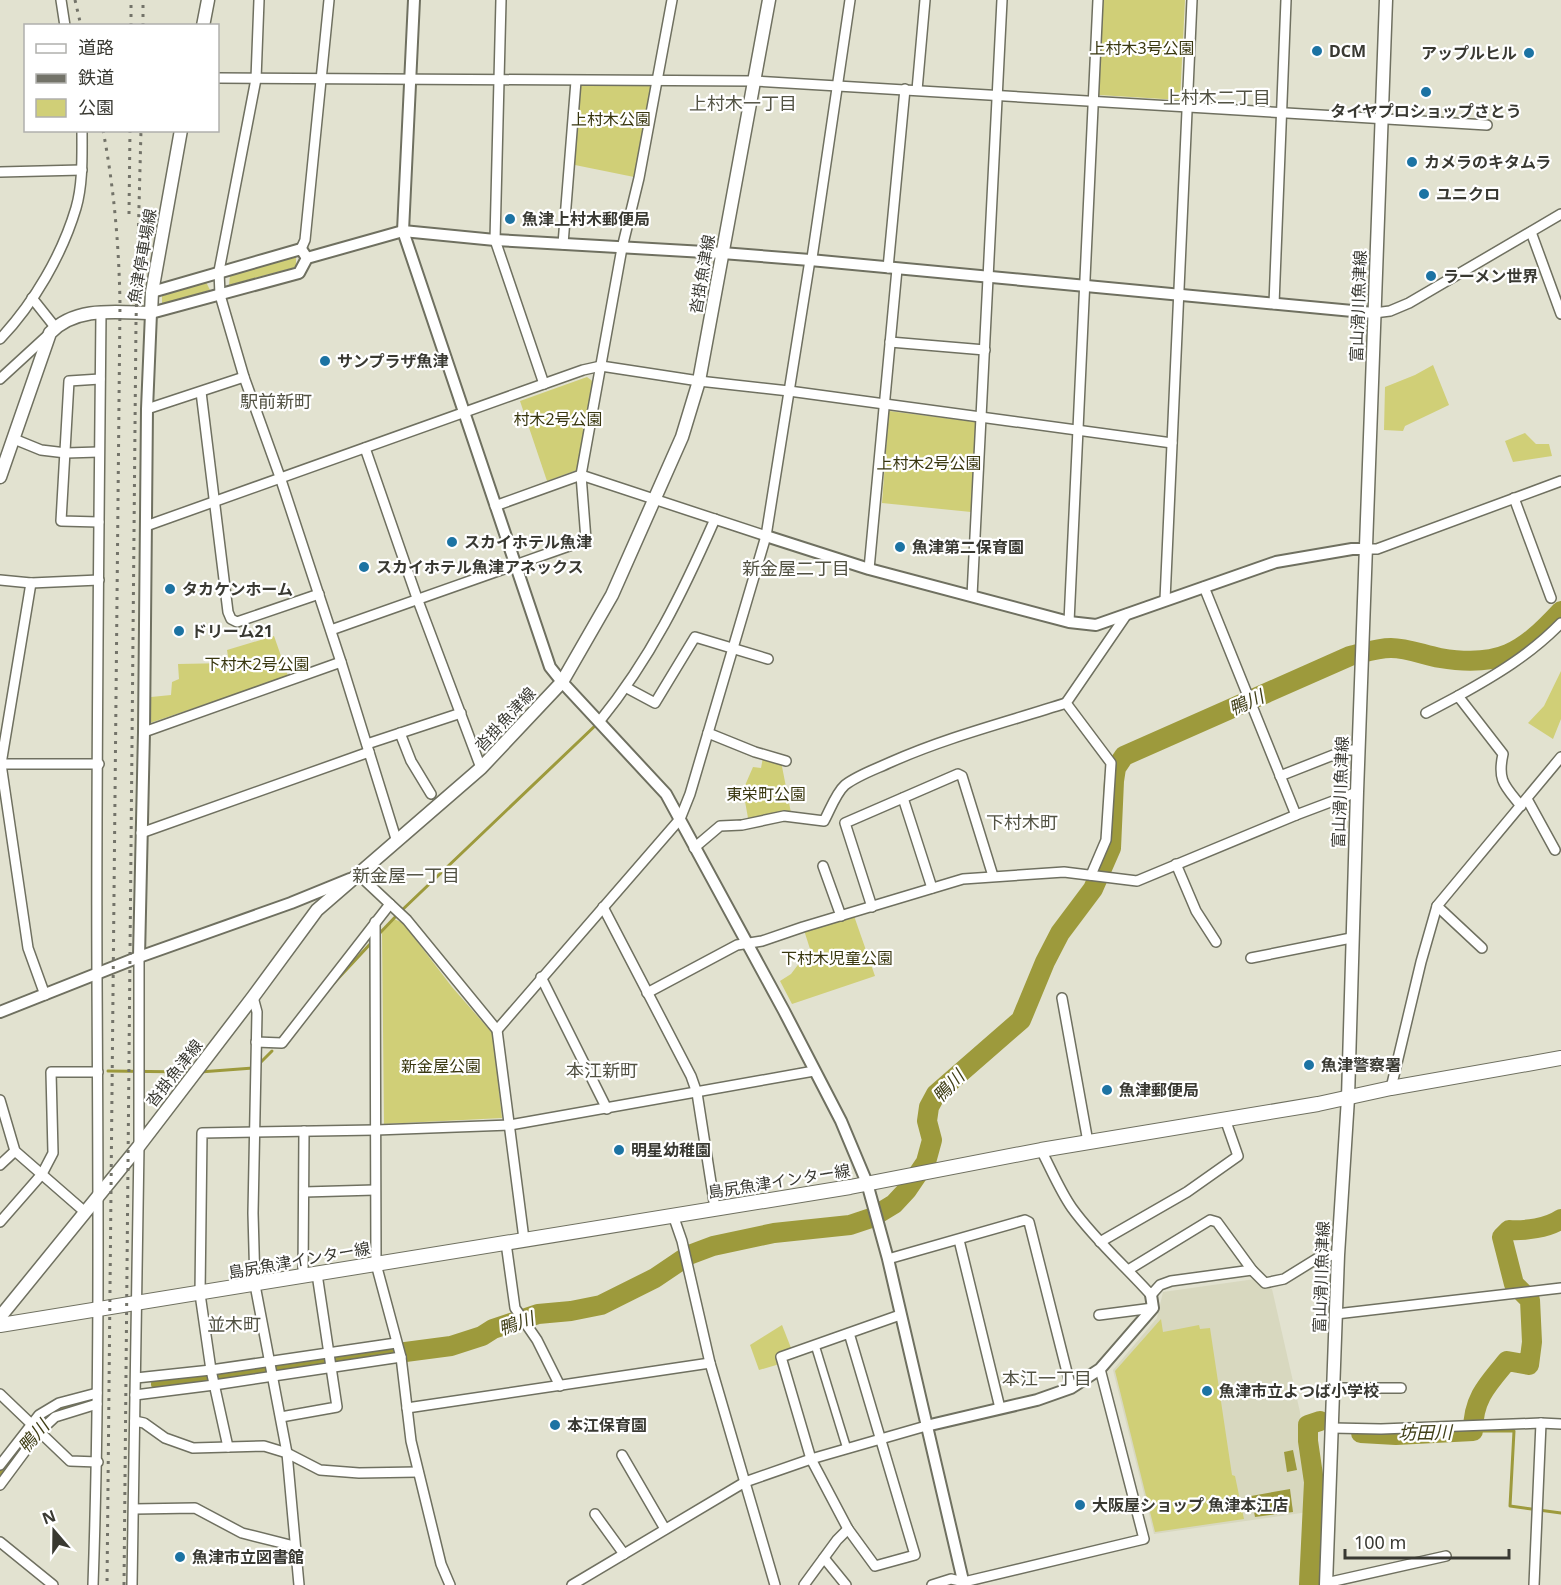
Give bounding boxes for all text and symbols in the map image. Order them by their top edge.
legend [24,24,219,132]
text: 道路 [78,35,114,59]
park label: 上村木3号公園 [1089,37,1195,59]
place label: DCM [1329,40,1366,62]
place label: アップルヒル [1421,42,1517,64]
marker: DCM [1310,44,1324,58]
marker: アップルヒル [1522,46,1536,60]
text: 鉄道 [78,65,114,89]
district label: 上村木二丁目 [1163,85,1271,109]
marker: タイヤプロショップさとう [1419,85,1433,99]
district label: 上村木一丁目 [689,91,797,115]
text: 公園 [78,95,114,119]
place label: タイヤプロショップさとう [1330,100,1522,122]
park label: 上村木公園 [571,108,651,130]
place label: カメラのキタムラ [1424,151,1551,173]
marker: カメラのキタムラ [1405,155,1419,169]
place label: ユニクロ [1436,183,1500,205]
marker: ユニクロ [1417,187,1431,201]
street label: 魚津停車場線 [123,207,161,305]
place label: 魚津上村木郵便局 [522,208,650,230]
marker: 魚津上村木郵便局 [503,212,517,226]
street label: 沓掛魚津線 [684,233,720,315]
street label: 富山滑川魚津線 [1345,250,1371,362]
place label: ラーメン世界 [1443,265,1538,287]
marker: ラーメン世界 [1424,269,1438,283]
place label: サンプラザ魚津 [337,350,449,372]
marker: サンプラザ魚津 [318,354,332,368]
district label: 駅前新町 [240,389,312,413]
park label: 村木2号公園 [513,408,603,430]
park label: 上村木2号公園 [876,452,982,474]
place label: スカイホテル魚津 [464,531,592,553]
marker: スカイホテル魚津 [445,535,459,549]
place label: 魚津第二保育園 [912,536,1024,558]
marker: 魚津第二保育園 [893,540,907,554]
place label: スカイホテル魚津アネックス [376,556,584,578]
district label: 新金屋二丁目 [742,556,850,580]
marker: スカイホテル魚津アネックス [357,560,371,574]
place label: タカケンホーム [182,578,293,600]
marker: タカケンホーム [163,582,177,596]
place label: ドリーム21 [191,620,273,642]
marker: ドリーム21 [172,624,186,638]
park label: 下村木2号公園 [204,653,310,675]
street label: 沓掛魚津線 [470,682,540,756]
water label: 鴨川 [1225,683,1269,720]
street label: 富山滑川魚津線 [1327,736,1353,848]
park label: 東栄町公園 [726,783,806,805]
district label: 下村木町 [986,810,1058,834]
district label: 新金屋一丁目 [352,863,460,887]
park label: 下村木児童公園 [781,947,893,969]
street label: 沓掛魚津線 [141,1035,207,1111]
place label: 魚津警察署 [1321,1054,1401,1076]
park label: 新金屋公園 [401,1055,481,1077]
district label: 本江新町 [566,1058,638,1082]
marker: 魚津警察署 [1302,1058,1316,1072]
water label: 鴨川 [927,1063,971,1107]
place label: 魚津郵便局 [1119,1079,1199,1101]
marker: 魚津郵便局 [1100,1083,1114,1097]
place label: 明星幼稚園 [631,1139,711,1161]
marker: 明星幼稚園 [612,1143,626,1157]
street label: 島尻魚津インター線 [706,1159,852,1203]
street label: 富山滑川魚津線 [1308,1221,1334,1333]
street label: 島尻魚津インター線 [226,1237,372,1283]
water label: 鴨川 [495,1305,539,1340]
district label: 並木町 [207,1312,261,1336]
district label: 本江一丁目 [1002,1366,1092,1390]
place label: 魚津市立よつば小学校 [1219,1380,1379,1402]
marker: 魚津市立よつば小学校 [1200,1384,1214,1398]
water label: 鴨川 [12,1413,55,1457]
place label: 本江保育園 [567,1414,647,1436]
marker: 本江保育園 [548,1418,562,1432]
water label: 坊田川 [1398,1419,1454,1444]
place label: 大阪屋ショップ 魚津本江店 [1092,1494,1288,1516]
marker: 大阪屋ショップ 魚津本江店 [1073,1498,1087,1512]
north arrow [24,1501,84,1561]
text: N [39,1504,59,1529]
scale bar [1345,1522,1508,1560]
text: 100 m [1354,1530,1406,1554]
place label: 魚津市立図書館 [192,1546,304,1568]
marker: 魚津市立図書館 [173,1550,187,1564]

